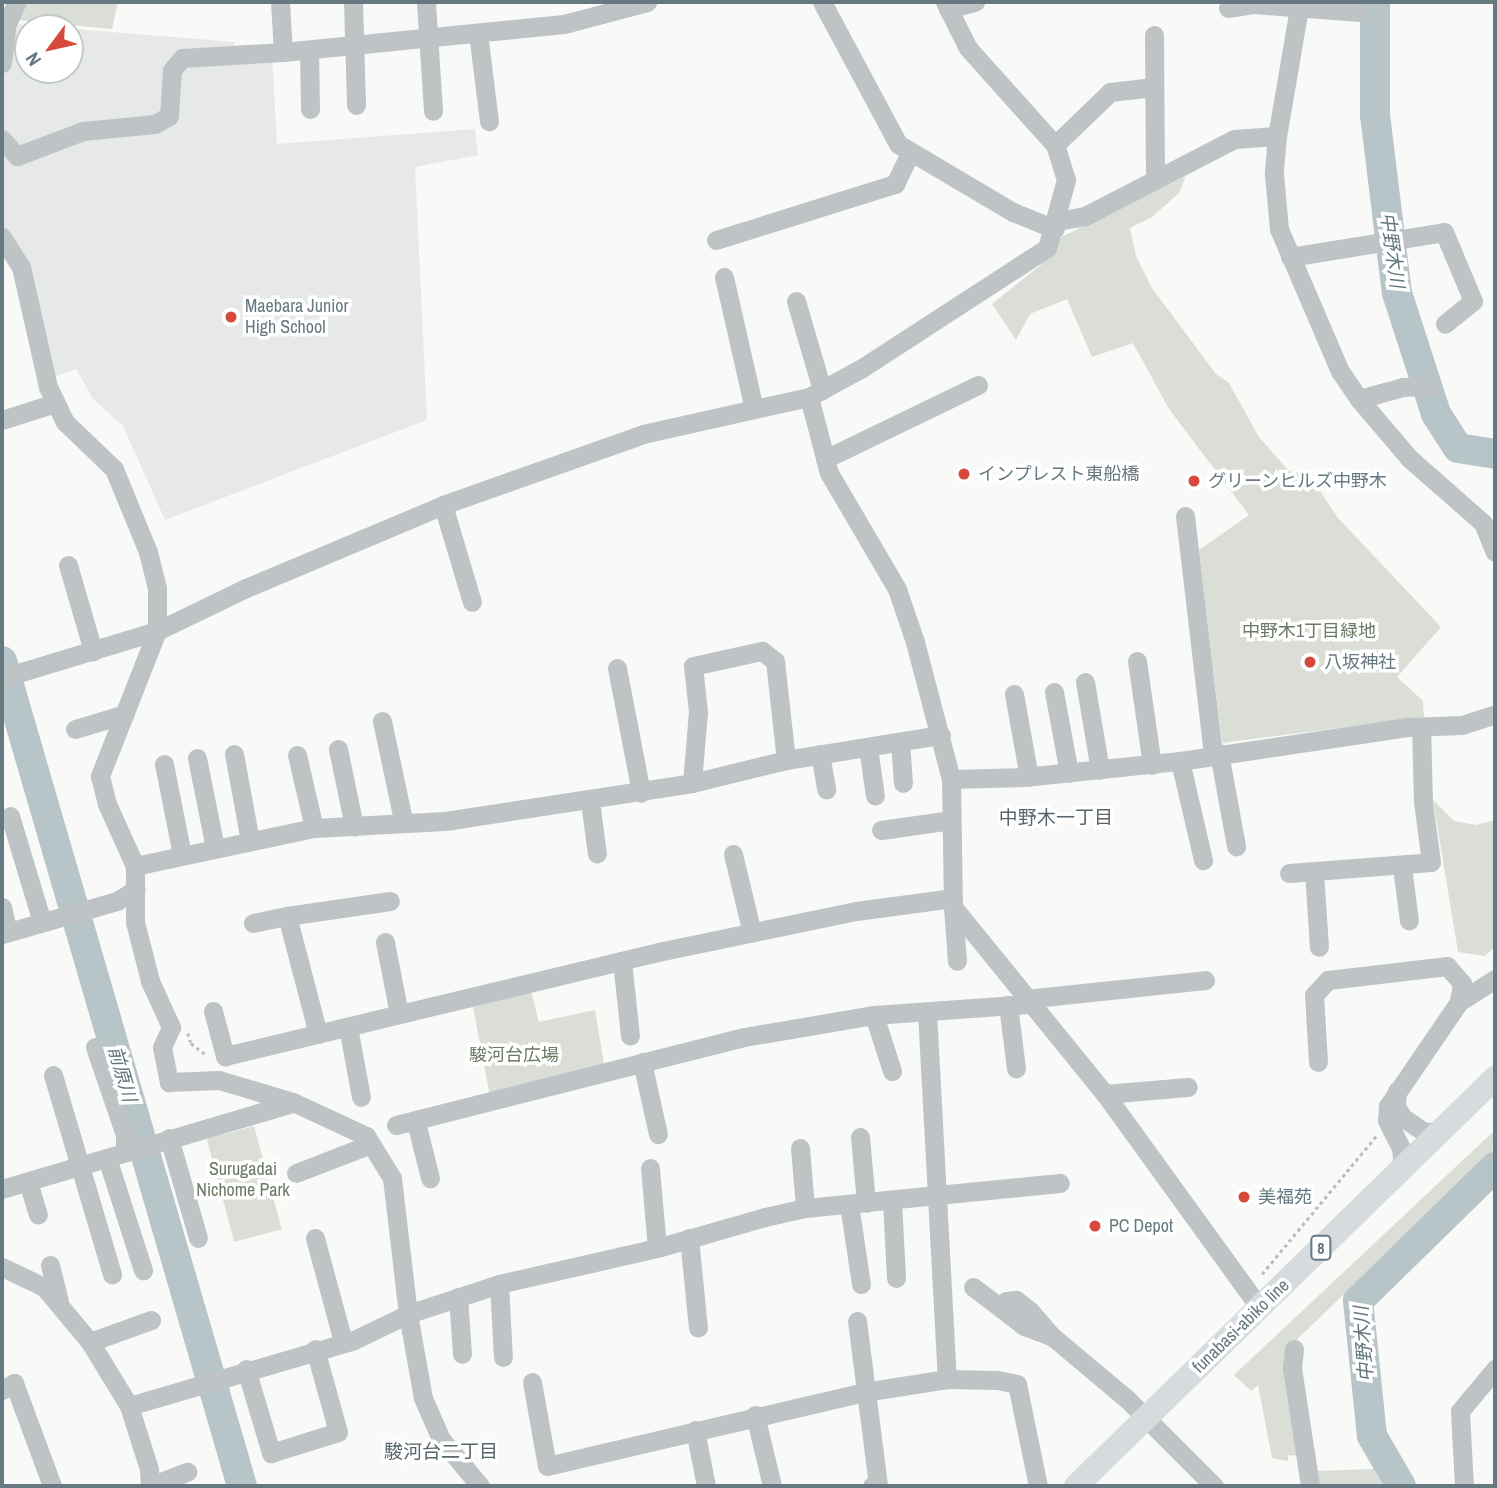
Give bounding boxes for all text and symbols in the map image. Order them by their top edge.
north arrow [14,14,84,84]
text: N [19,48,47,71]
water label: 中野木川 [1375,211,1409,289]
place label: Maebara Junior High School [245,296,348,338]
marker: Maebara Junior High School [223,309,239,325]
place label: インプレスト東船橋 [978,463,1140,485]
marker: インプレスト東船橋 [956,466,972,482]
place label: グリーンヒルズ中野木 [1208,470,1388,492]
marker: グリーンヒルズ中野木 [1186,473,1202,489]
park label: 中野木1丁目緑地 [1242,620,1376,642]
place label: 八坂神社 [1324,651,1396,673]
marker: 八坂神社 [1302,654,1318,670]
district label: 中野木一丁目 [999,807,1113,829]
water label: 前原川 [103,1043,141,1105]
park label: 駿河台広場 [469,1044,559,1066]
park label: Surugadai Nichome Park [196,1159,290,1202]
place label: 美福苑 [1258,1186,1312,1208]
marker: 美福苑 [1236,1189,1252,1205]
place label: PC Depot [1109,1215,1173,1237]
marker: PC Depot [1087,1218,1103,1234]
road number: 8 [1309,1236,1333,1260]
street label: funabasi-abiko line [1188,1275,1294,1377]
water label: 中野木川 [1350,1305,1378,1383]
district label: 駿河台二丁目 [384,1441,498,1463]

